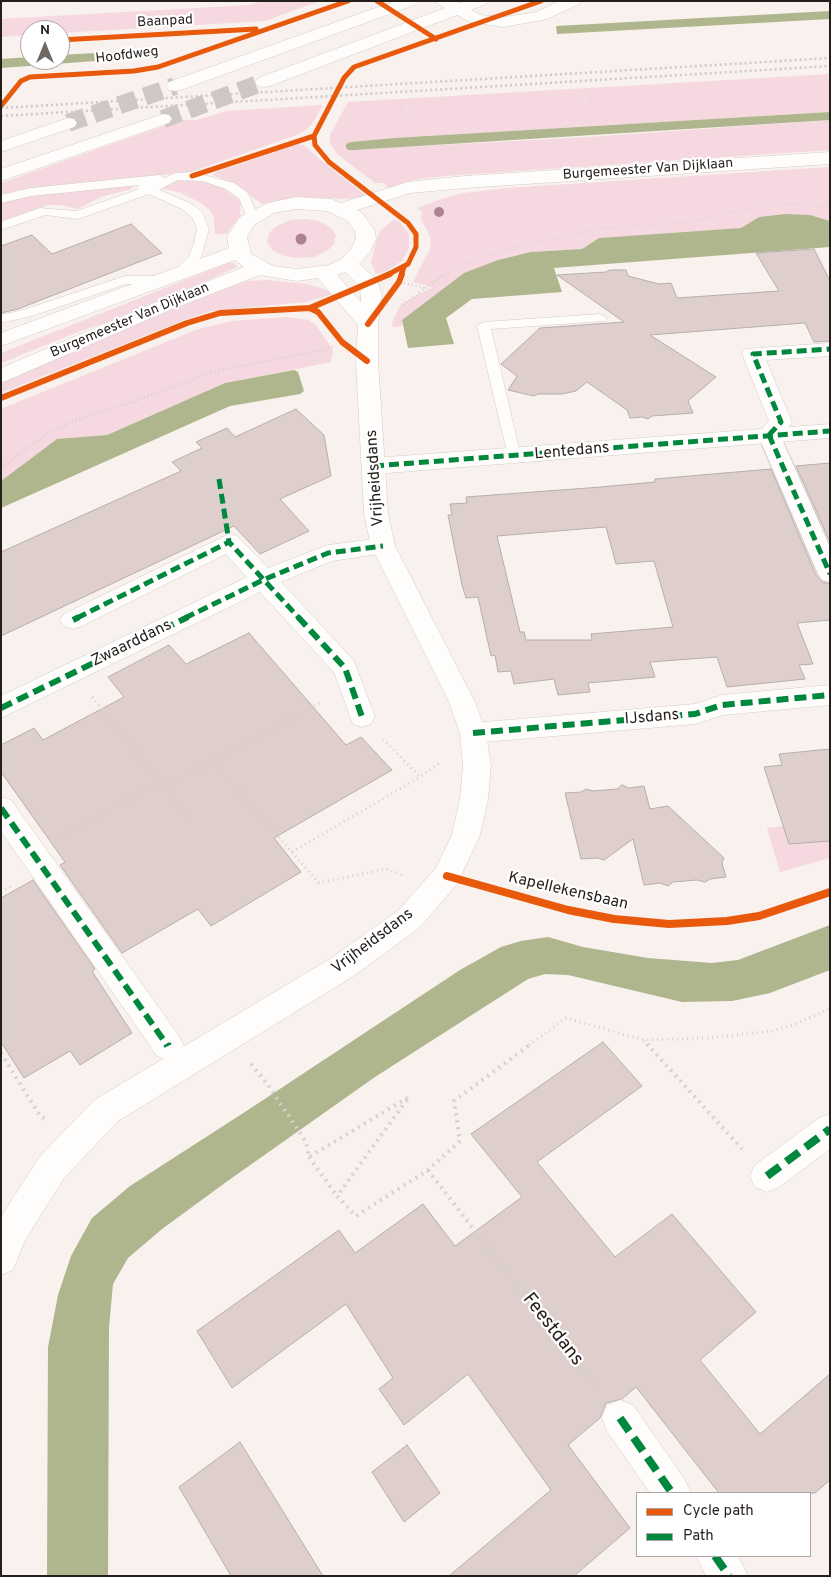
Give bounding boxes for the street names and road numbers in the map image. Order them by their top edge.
street label: Baanpad [137,12,193,32]
street label: Hoofdweg [95,44,159,68]
street label: Burgemeester Van Dijklaan [562,156,734,184]
street label: Burgemeester Van Dijklaan [48,280,212,362]
street label: Vrijheidsdans [363,429,389,527]
street label: Lentedans [534,439,610,465]
street label: Zwaarddans [89,616,175,672]
street label: IJsdans [624,706,680,730]
street label: Kapellekensbaan [506,869,630,915]
street label: Vrijheidsdans [328,905,418,979]
street label: Feestdans [517,1289,587,1371]

